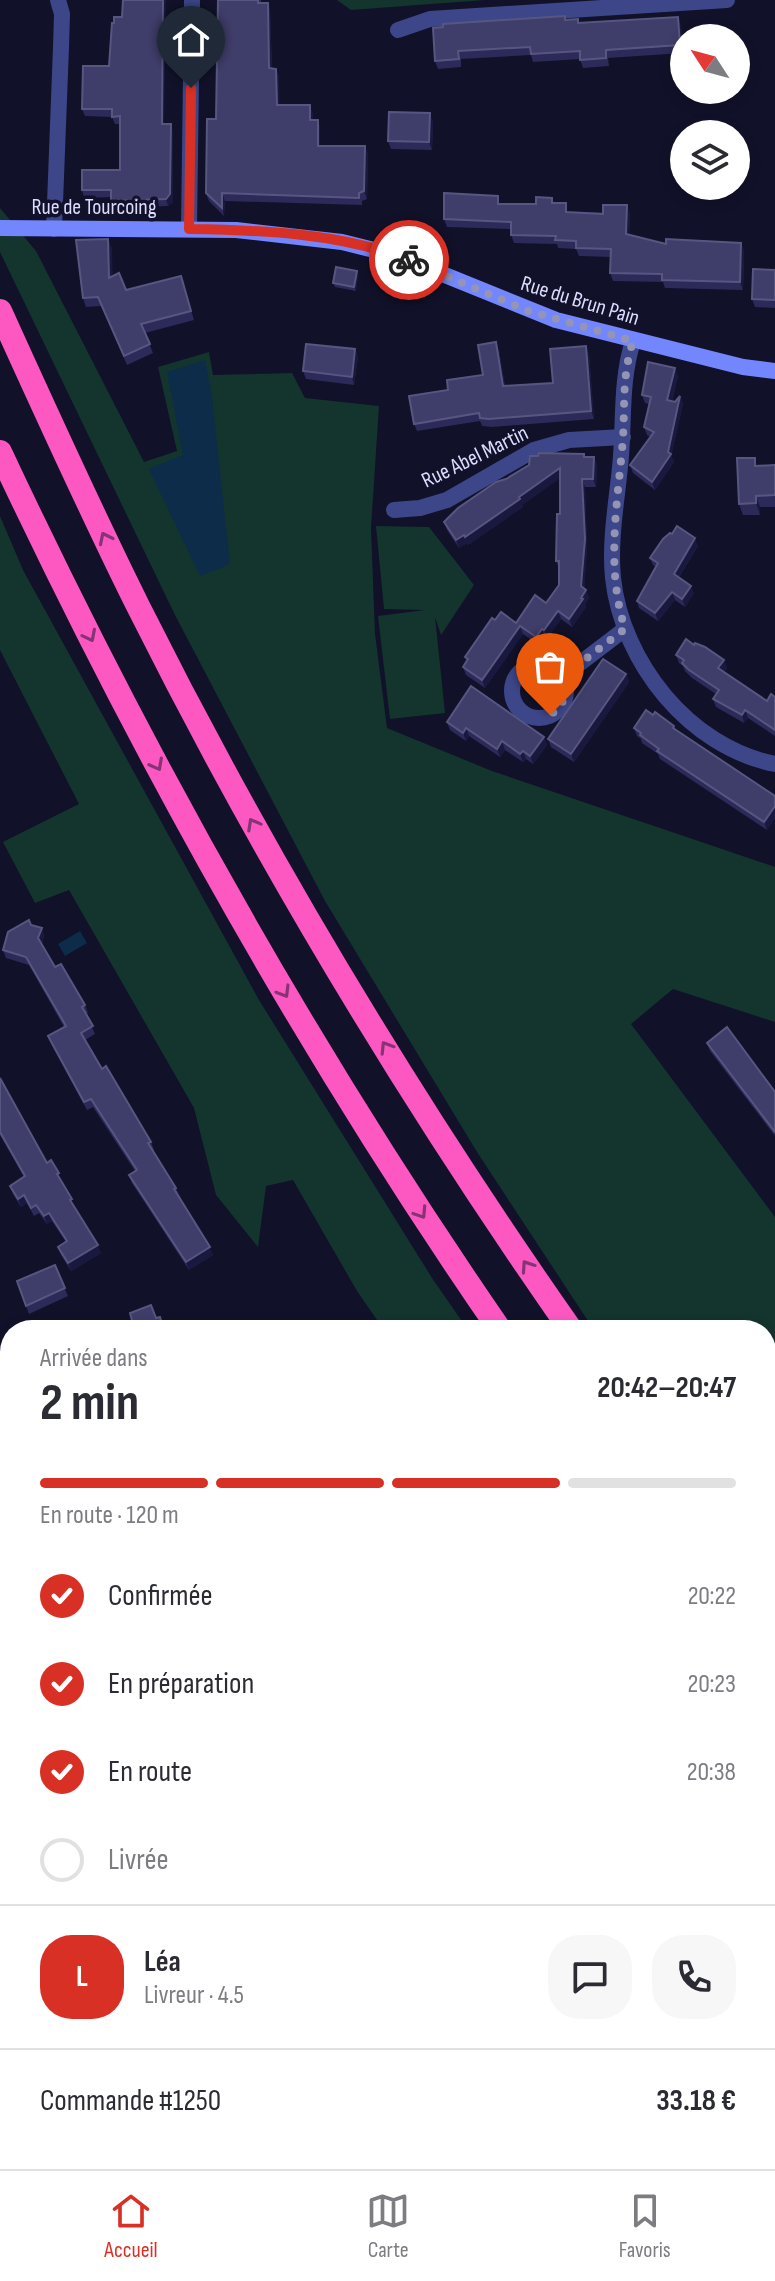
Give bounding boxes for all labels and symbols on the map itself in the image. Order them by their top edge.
pin [157,6,225,88]
north arrow [670,24,750,104]
street label: Rue de Tourcoing [31,194,157,221]
courier [369,220,449,300]
street label: Rue du Brun Pain [517,270,643,332]
street label: Rue Abel Martin [417,420,533,494]
one-way arrow [99,531,115,546]
one-way arrow [80,628,95,643]
pin [516,633,584,715]
one-way arrow [148,757,163,771]
one-way arrow [248,817,263,832]
one-way arrow [274,983,289,998]
one-way arrow [380,1041,395,1056]
one-way arrow [412,1204,427,1219]
one-way arrow [522,1260,537,1274]

